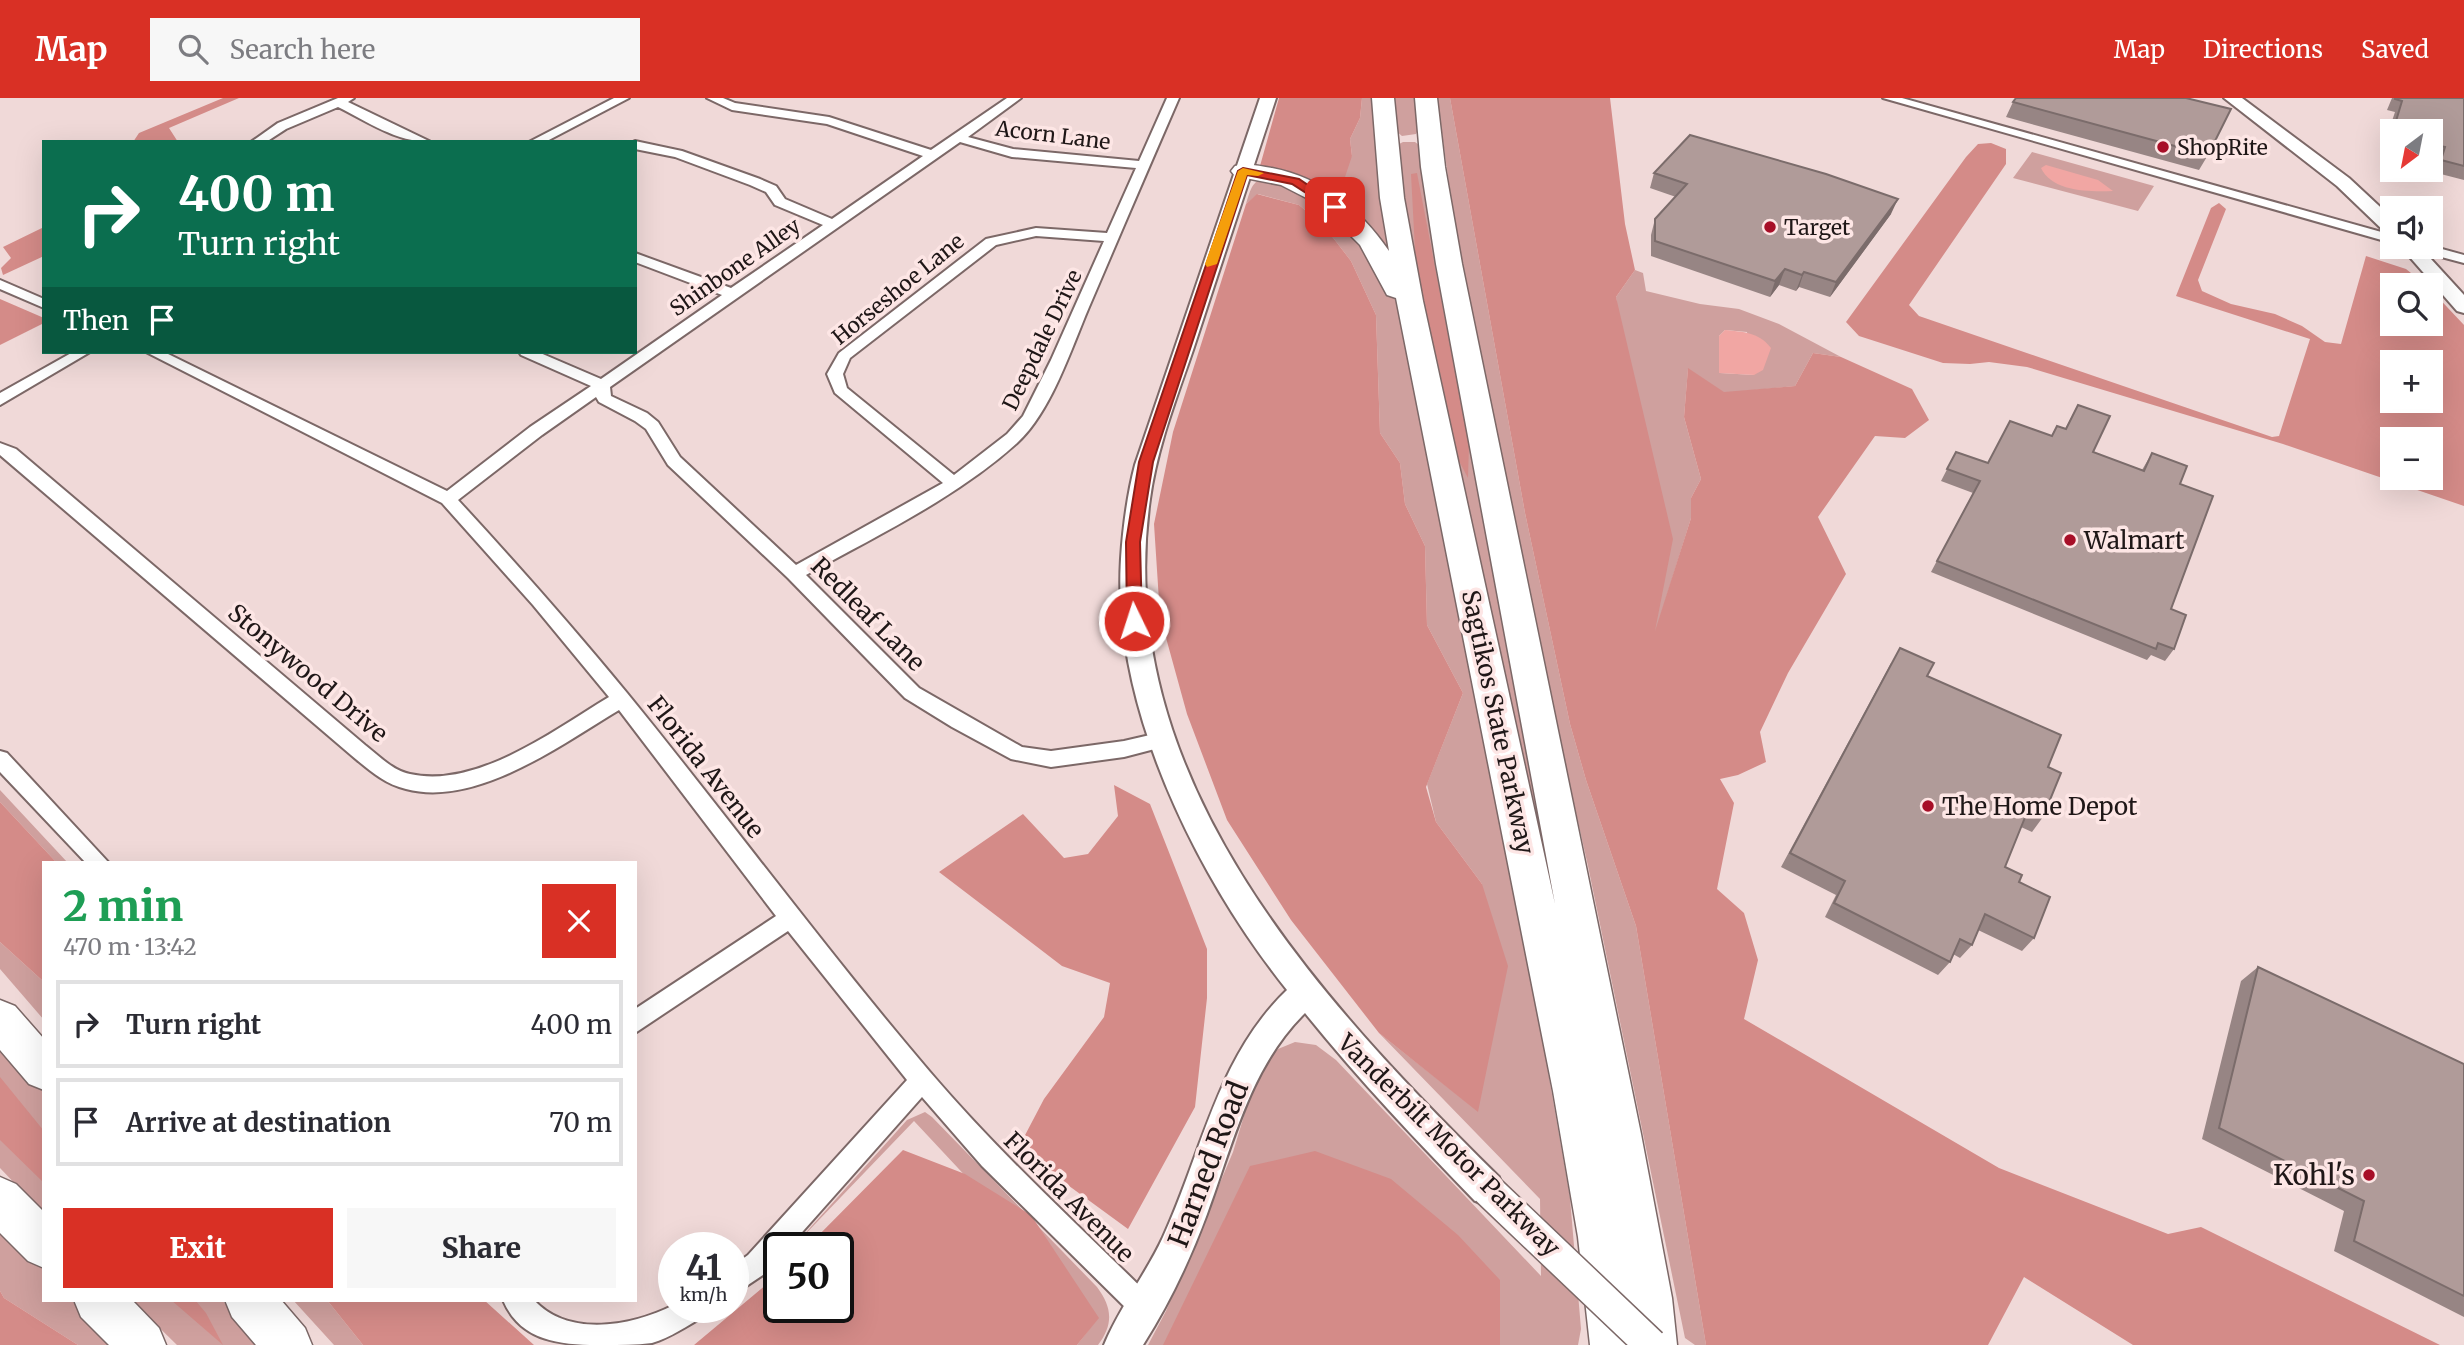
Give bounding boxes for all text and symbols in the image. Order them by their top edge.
search box [150,18,640,81]
text: Map [35,29,108,70]
icon: search [174,30,212,68]
text: Search here [230,33,375,66]
text: Map [2114,34,2165,65]
text: Directions [2203,34,2323,65]
text: Saved [2361,34,2429,65]
street label: Acorn Lane [993,114,1112,155]
north arrow [2380,119,2443,182]
map controls [2380,119,2443,490]
place label: ShopRite [2177,134,2268,161]
marker: ShopRite [2155,139,2171,155]
text: 400 m [178,163,335,224]
icon: right [63,168,154,259]
pin [1305,177,1365,237]
icon: arrive [1316,188,1354,226]
button: sound [2380,196,2443,259]
street label: Shinbone Alley [664,212,806,322]
place label: Target [1784,214,1850,241]
marker: Target [1762,219,1778,235]
text: Turn right [178,224,340,264]
street label: Horseshoe Lane [827,228,969,350]
street label: Deepdale Drive [996,265,1088,415]
button: search [2380,273,2443,336]
icon: arrive [143,301,181,339]
text: Then [63,304,129,337]
button: + [2380,350,2443,413]
button: − [2380,427,2443,490]
place label: Walmart [2083,525,2185,556]
marker: Walmart [2062,532,2078,548]
street label: Redleaf Lane [805,551,931,677]
position arrow [1097,584,1171,658]
street label: Sagtikos State Parkway [1455,587,1541,857]
street label: Stonywood Drive [222,597,394,749]
street label: Florida Avenue [641,690,771,844]
place label: The Home Depot [1942,791,2138,822]
marker: The Home Depot [1920,798,1936,814]
text: 2 min [63,880,183,932]
button: close [542,884,616,958]
text: 470 m · 13:42 [63,932,197,961]
icon: right [67,1005,105,1043]
text: Turn right [126,1008,261,1041]
text: 400 m [531,1008,612,1041]
street label: Vanderbilt Motor Parkway [1331,1027,1567,1263]
street label: Harned Road [1160,1076,1256,1252]
icon: arrive [67,1103,105,1141]
text: Arrive at destination [126,1106,391,1139]
text: 70 m [549,1106,612,1139]
street label: Florida Avenue [997,1125,1141,1269]
place label: Kohl's [2273,1157,2355,1193]
marker: Kohl's [2361,1167,2377,1183]
button: Exit [63,1208,333,1288]
button: Share [347,1208,616,1288]
speed limit sign: 50 [763,1232,854,1323]
text: 41 [685,1246,722,1290]
text: km/h [680,1283,727,1306]

